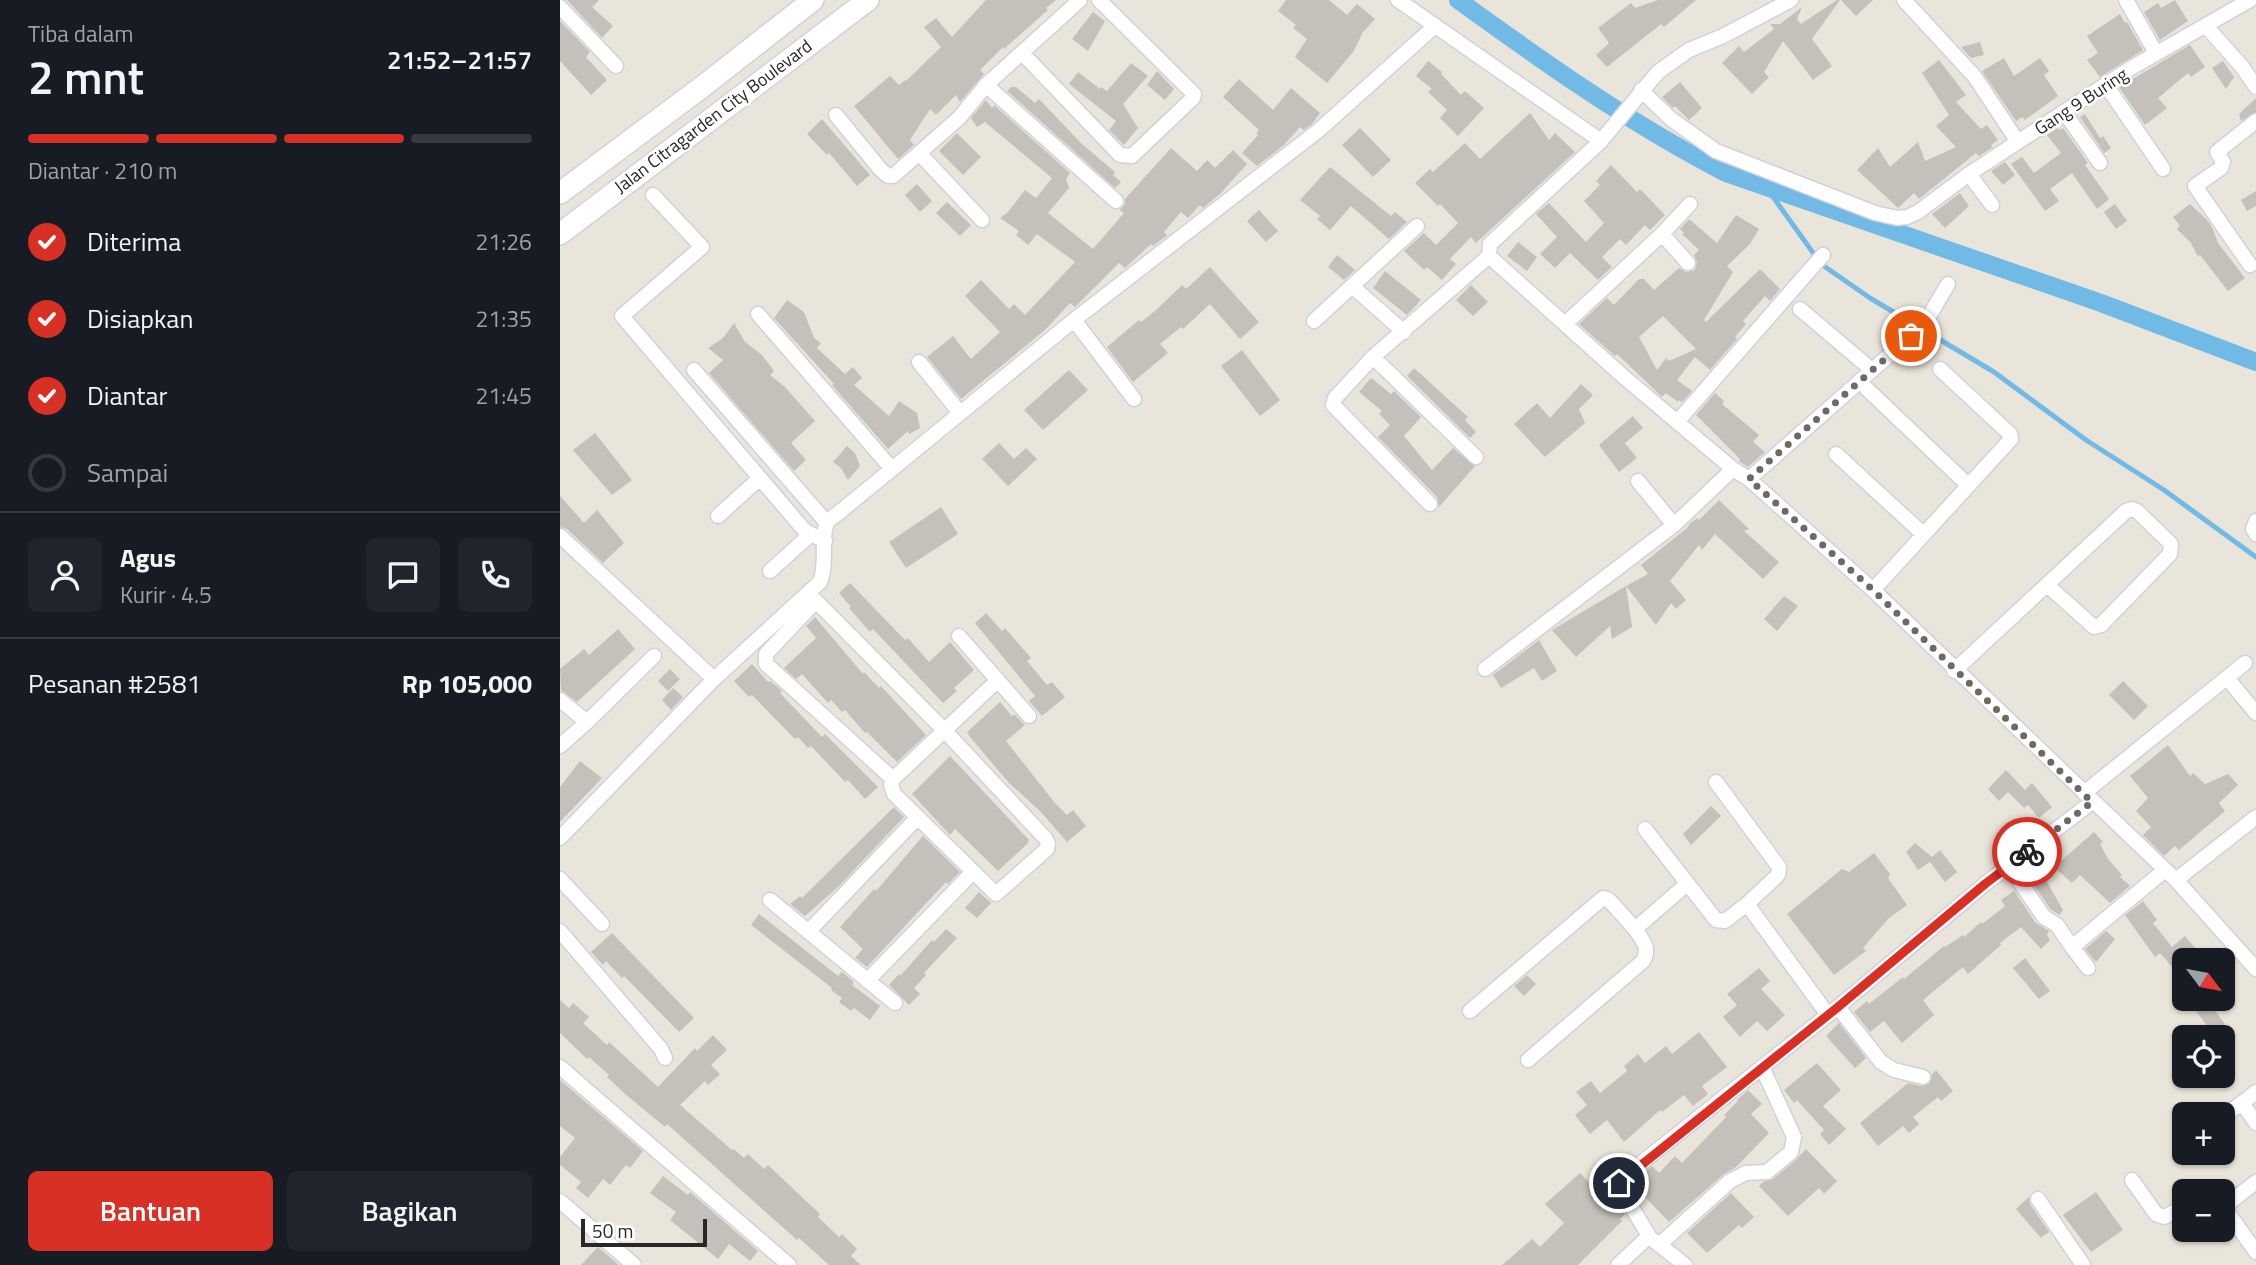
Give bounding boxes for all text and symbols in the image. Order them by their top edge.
text: Tiba dalam [28,16,134,51]
street label: Jalan Citragarden City Boulevard [608,32,818,200]
text: 21:52–21:57 [387,40,532,79]
text: 2 mnt [28,42,144,112]
street label: Gang 9 Buring [2029,61,2133,141]
text: Diantar · 210 m [28,153,177,188]
text: Diterima [87,222,181,261]
icon: check [28,223,66,261]
text: 21:26 [475,224,532,259]
text: Disiapkan [87,299,193,338]
icon: check [28,300,66,338]
text: 21:35 [475,301,532,336]
pin [1881,306,1941,366]
icon: bag [1892,317,1930,355]
text: Diantar [87,376,168,415]
icon: check [28,377,66,415]
text: 21:45 [475,378,532,413]
text: Sampai [87,453,168,492]
button: person [28,538,102,612]
text: Agus [120,538,176,577]
button: chat [366,538,440,612]
button: phone [458,538,532,612]
text: Kurir · 4.5 [120,577,212,612]
text: Pesanan #2581 [28,664,201,703]
text: Rp 105,000 [402,664,532,703]
courier [1992,817,2062,887]
icon: bike [2008,833,2046,871]
north arrow [2172,948,2235,1012]
map controls [2172,948,2235,1242]
button: locate [2172,1025,2235,1088]
button: + [2172,1102,2235,1165]
pin [1589,1153,1649,1213]
icon: home [1600,1164,1638,1202]
button: Bantuan [28,1171,273,1251]
button: Bagikan [287,1171,532,1251]
button: − [2172,1179,2235,1242]
scale bar [581,1216,707,1248]
text: 50 m [592,1216,633,1245]

